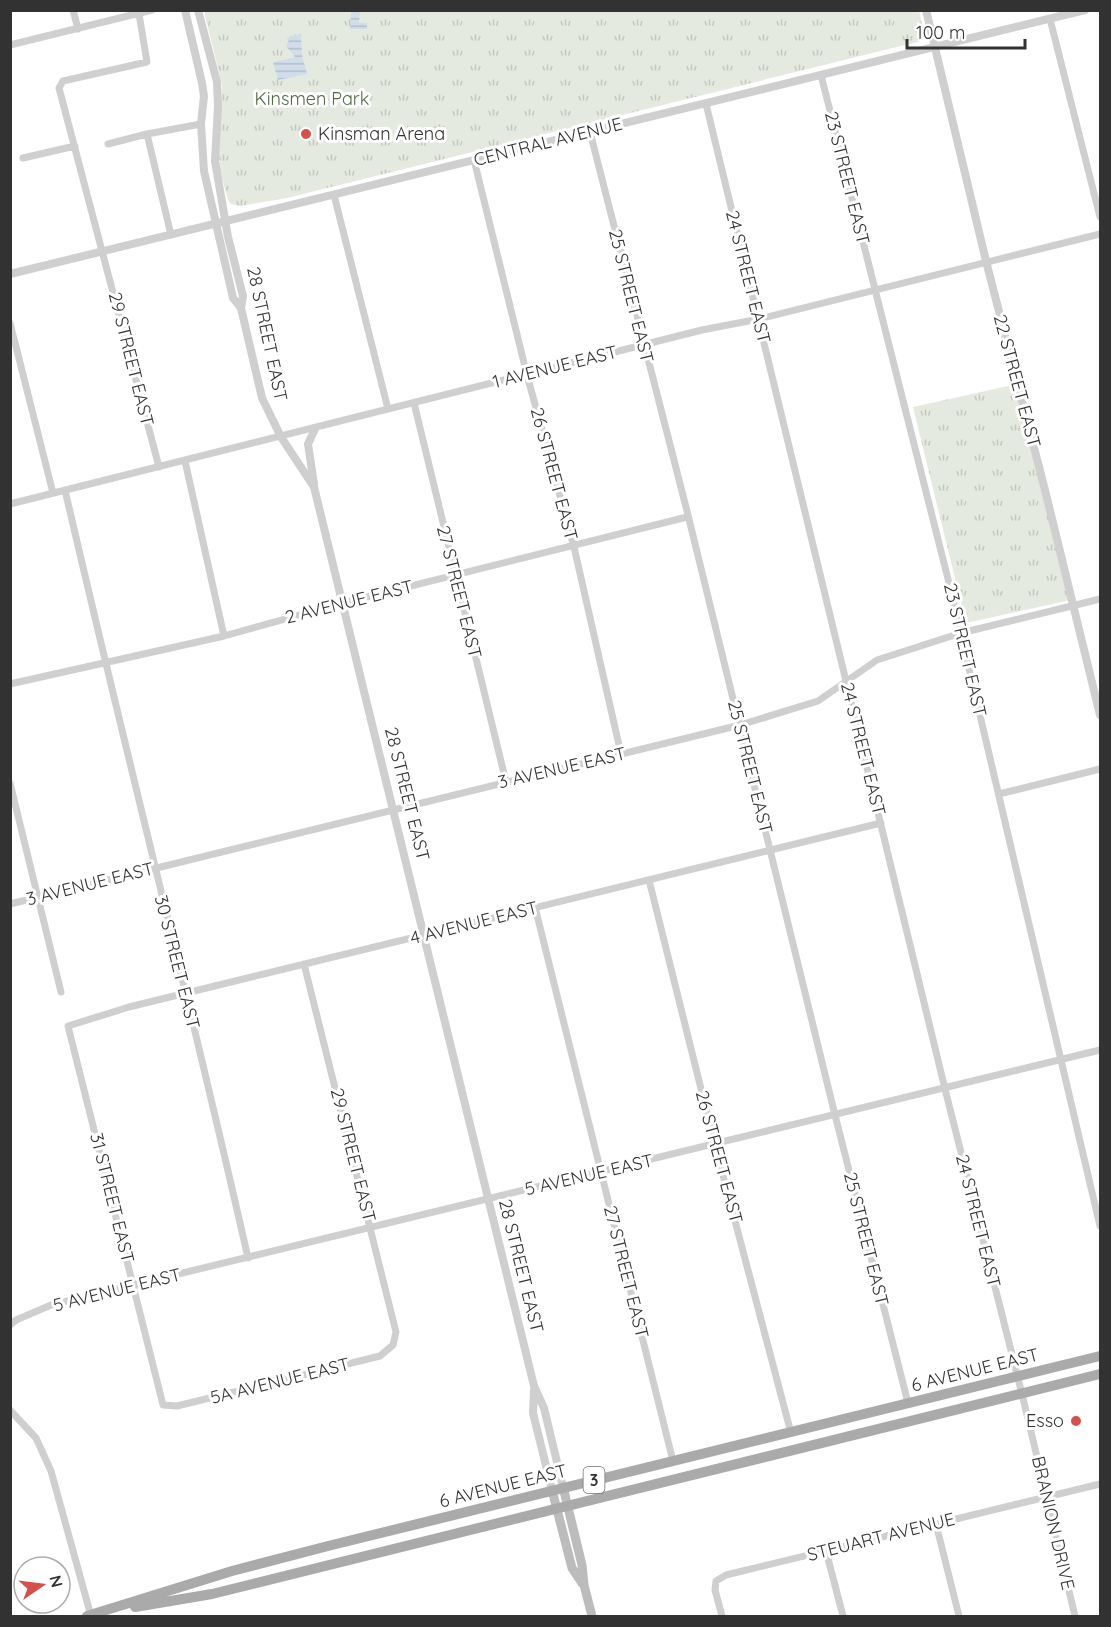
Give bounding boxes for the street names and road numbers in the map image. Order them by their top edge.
street label: 23 STREET EAST [820,109,875,247]
street label: CENTRAL AVENUE [471,112,625,171]
street label: 24 STREET EAST [721,208,776,346]
street label: 25 STREET EAST [604,227,659,365]
street label: 28 STREET EAST [242,265,293,403]
street label: 29 STREET EAST [104,290,159,428]
street label: 22 STREET EAST [989,312,1046,450]
street label: 1 AVENUE EAST [490,340,620,393]
street label: 26 STREET EAST [526,405,583,543]
street label: 27 STREET EAST [432,523,487,661]
street label: 2 AVENUE EAST [283,574,415,629]
street label: 23 STREET EAST [939,581,992,719]
street label: 24 STREET EAST [836,680,891,818]
street label: 25 STREET EAST [723,698,778,836]
street label: 28 STREET EAST [380,725,435,863]
street label: 3 AVENUE EAST [496,742,628,793]
street label: 3 AVENUE EAST [24,857,156,910]
street label: 30 STREET EAST [150,893,205,1031]
street label: 4 AVENUE EAST [408,896,540,949]
street label: 29 STREET EAST [326,1086,381,1224]
street label: 26 STREET EAST [691,1088,748,1226]
street label: 31 STREET EAST [85,1130,140,1265]
street label: 5 AVENUE EAST [523,1149,655,1200]
street label: 24 STREET EAST [951,1152,1006,1290]
street label: 25 STREET EAST [839,1170,894,1308]
street label: 28 STREET EAST [494,1197,549,1335]
street label: 27 STREET EAST [599,1203,654,1341]
street label: 5 AVENUE EAST [51,1262,183,1317]
street label: 6 AVENUE EAST [909,1343,1041,1396]
street label: 5A AVENUE EAST [208,1352,352,1409]
street label: BRANION DRIVE [1027,1454,1080,1592]
street label: 6 AVENUE EAST [437,1459,569,1512]
road number: 3 [584,1467,604,1493]
street label: STEUART AVENUE [805,1507,957,1566]

